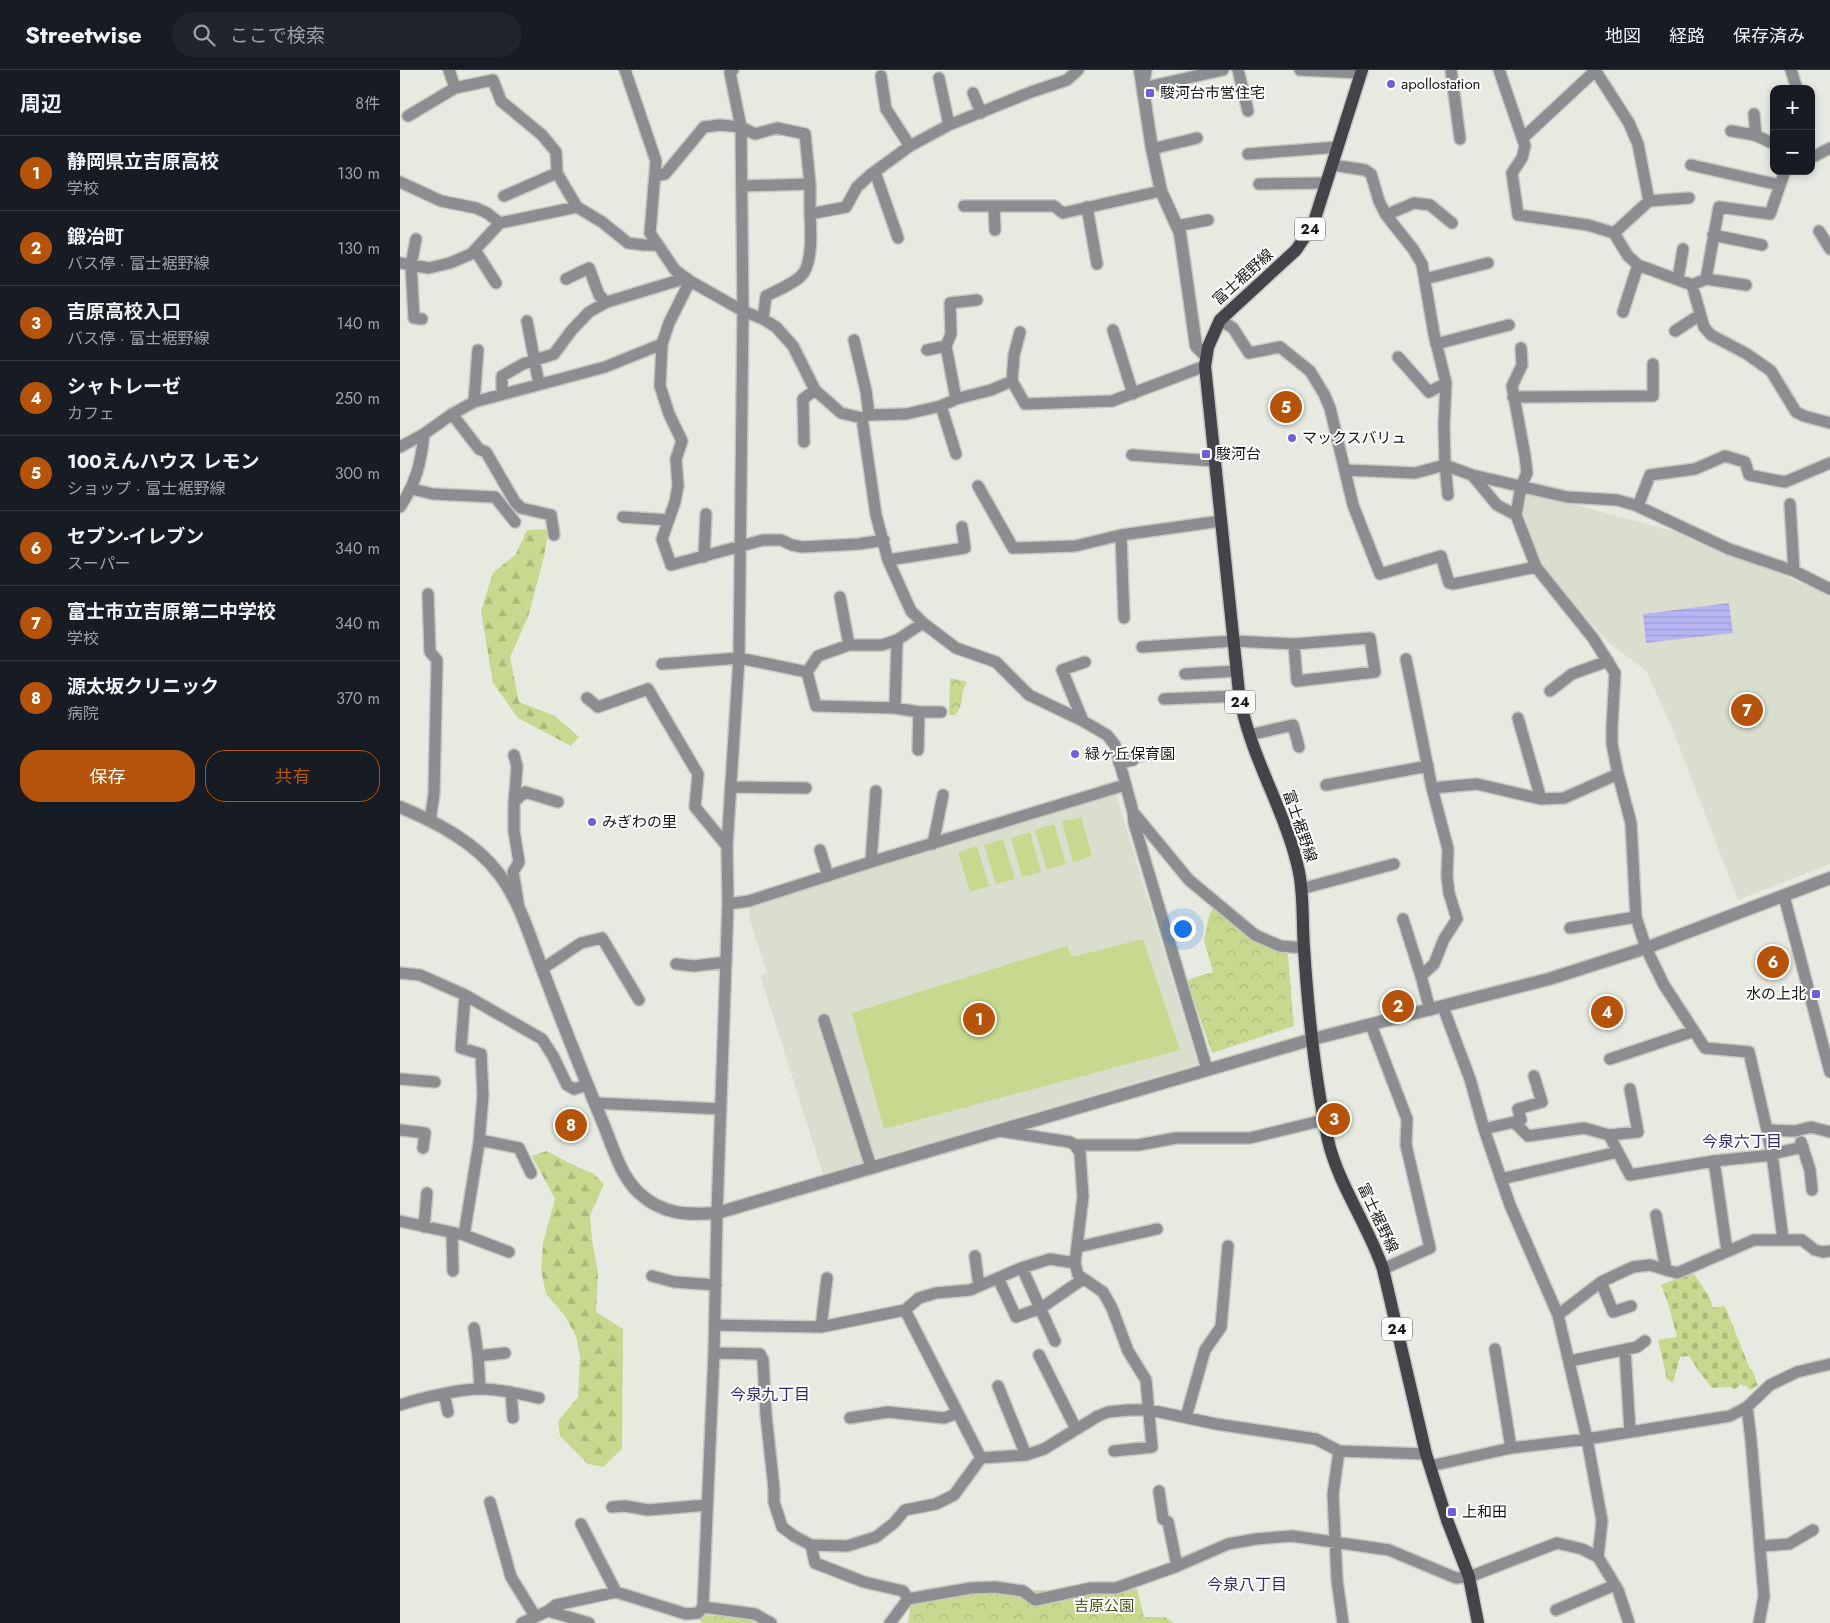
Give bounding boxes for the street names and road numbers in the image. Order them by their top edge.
road number: 24 [1295,218,1325,240]
street label: 富士裾野線 [1208,244,1278,310]
road number: 24 [1225,690,1255,714]
street label: 富士裾野線 [1277,787,1323,865]
street label: 富士裾野線 [1352,1179,1404,1257]
road number: 24 [1382,1318,1412,1340]

